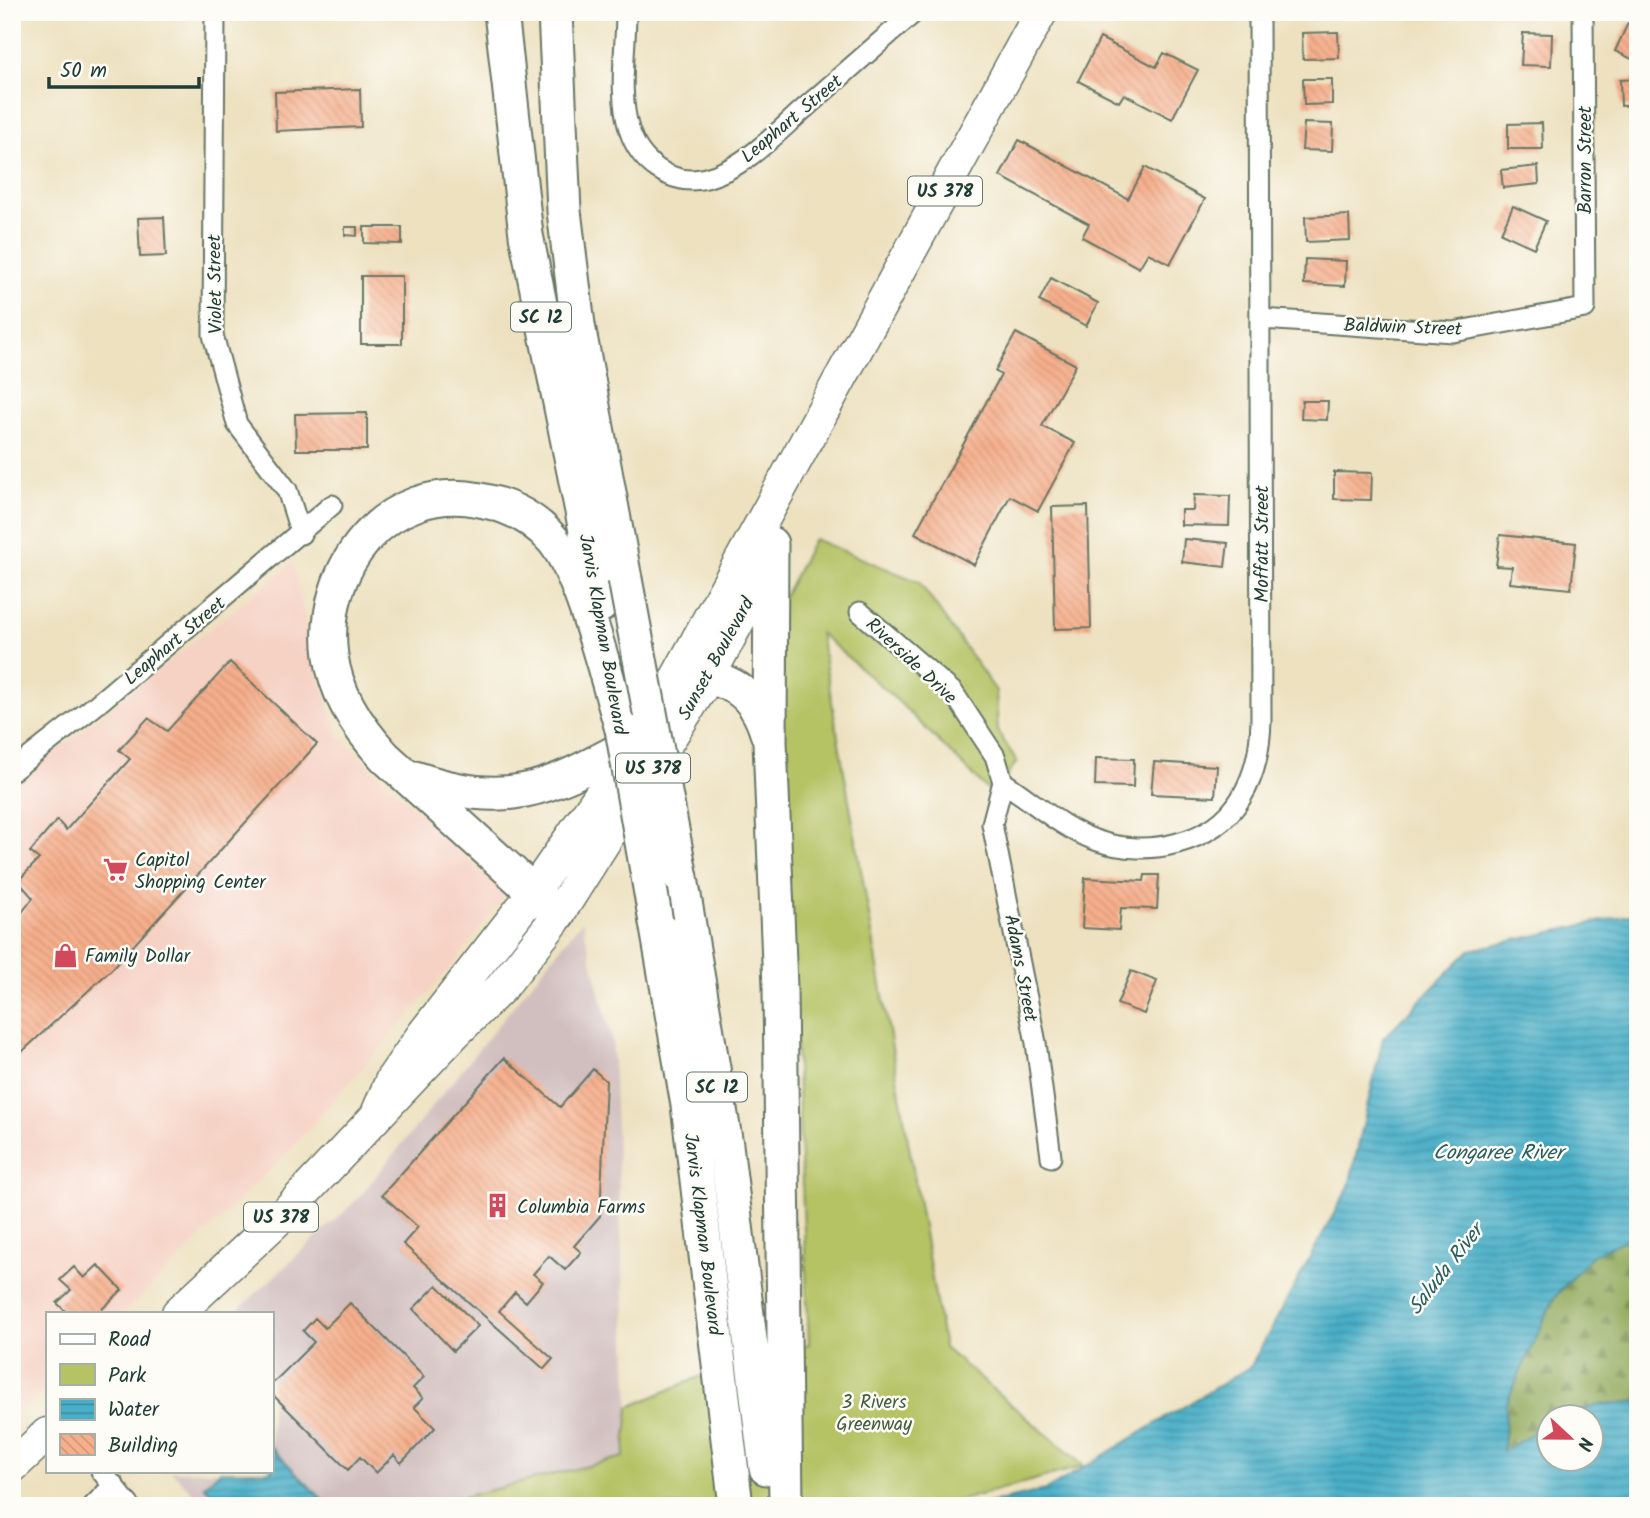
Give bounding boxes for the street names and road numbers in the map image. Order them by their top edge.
street label: Leaphart Street [735,67,850,171]
street label: Barron Street [1571,105,1601,214]
road number: US 378 [908,176,982,206]
street label: Violet Street [200,233,232,334]
road number: SC 12 [511,302,571,332]
street label: Baldwin Street [1343,311,1463,345]
street label: Moffatt Street [1248,485,1278,603]
street label: Jarvis Klapman Boulevard [570,531,635,738]
street label: Leaphart Street [118,589,233,693]
street label: Sunset Boulevard [670,591,763,726]
street label: Riverside Drive [858,611,964,712]
road number: US 378 [616,754,690,782]
street label: Adams Street [995,912,1045,1025]
road number: SC 12 [687,1072,747,1102]
street label: Jarvis Klapman Boulevard [675,1131,729,1338]
road number: US 378 [244,1202,318,1232]

